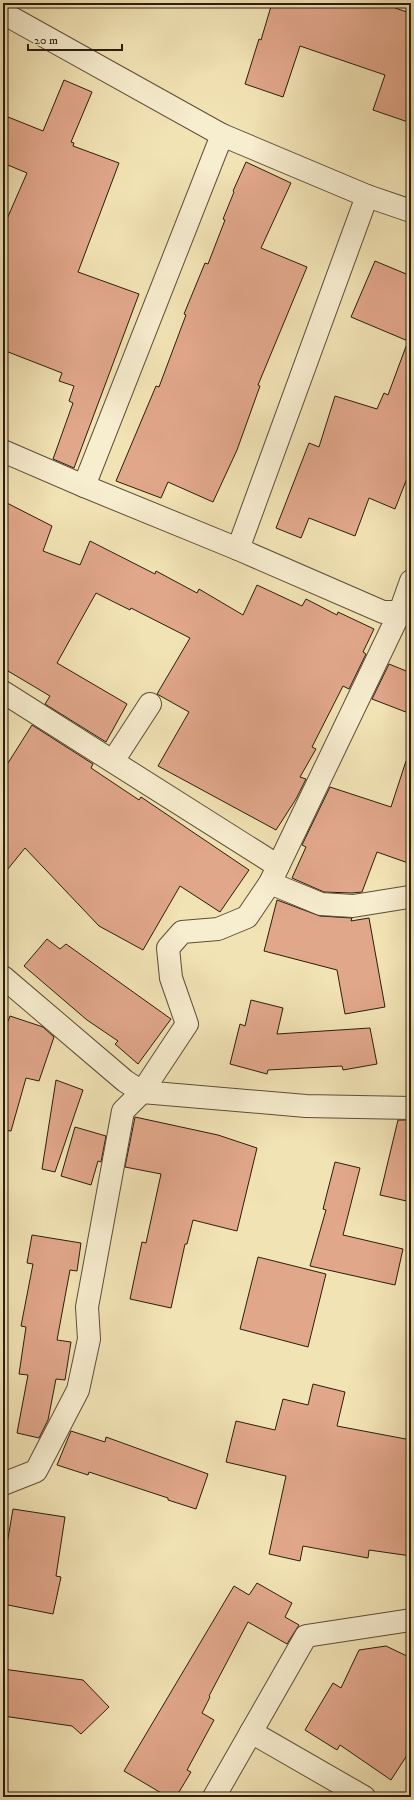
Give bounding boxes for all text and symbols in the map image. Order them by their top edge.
scale bar [28,26,122,52]
text: 20 m [34,33,58,48]

